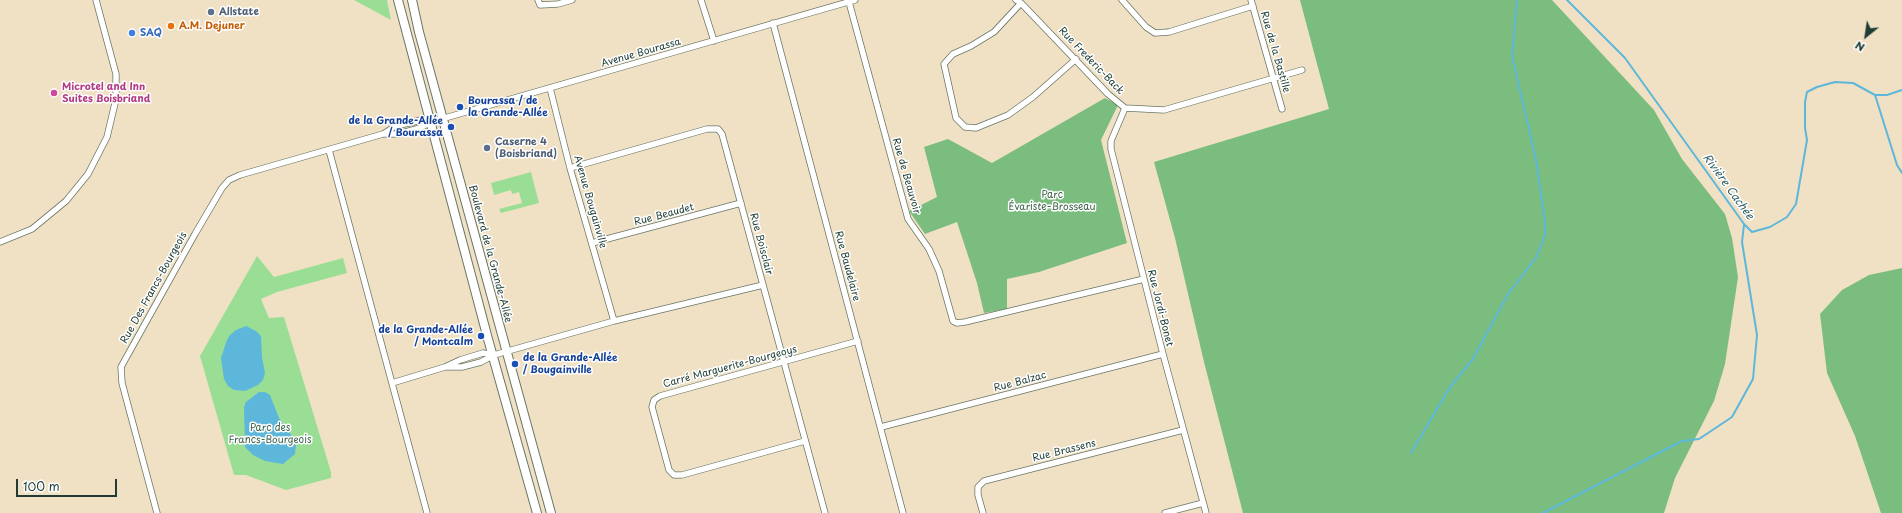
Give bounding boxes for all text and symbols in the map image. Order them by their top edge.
place label: Allstate [219,6,259,18]
marker: Allstate [206,7,216,17]
street label: Rue de la Bastille [1258,10,1292,94]
north arrow [1846,16,1886,56]
place label: A.M. Dejuner [179,20,245,32]
marker: A.M. Dejuner [166,21,176,31]
street label: Rue Frederic-Back [1056,25,1126,97]
place label: SAQ [140,27,162,39]
marker: SAQ [127,28,137,38]
street label: Avenue Bourassa [600,36,682,70]
text: N [1852,37,1868,56]
place label: Microtel and Inn Suites Boisbriand [62,81,150,104]
marker: Microtel and Inn Suites Boisbriand [49,88,59,98]
place label: Bourassa / de la Grande-Allée [468,95,548,118]
marker: Bourassa / de la Grande-Allée [455,102,465,112]
place label: de la Grande-Allée / Bourassa [349,115,443,138]
marker: de la Grande-Allée / Bourassa [446,122,456,132]
place label: Caserne 4 (Boisbriand) [495,136,557,160]
street label: Rue de Beauvoir [889,137,923,215]
marker: Caserne 4 (Boisbriand) [482,143,492,153]
water label: Rivière Cachée [1700,151,1756,223]
street label: Avenue Bougainville [571,154,609,250]
street label: Boulevard de la Grande-Allée [466,184,514,324]
park label: Parc Évariste-Brosseau [1009,189,1095,212]
street label: Rue Beaudet [633,201,695,229]
street label: Rue Boisclair [747,212,775,276]
street label: Rue Des Francs-Bourgeois [118,230,190,346]
street label: Rue Baudelaire [832,230,862,302]
street label: Rue Jordi-Bonet [1145,268,1175,348]
place label: de la Grande-Allée / Montcalm [379,324,473,348]
marker: de la Grande-Allée / Montcalm [476,331,486,341]
street label: Carré Marguerite-Bourgeoys [662,343,798,391]
place label: de la Grande-Allée / Bougainville [523,352,617,376]
marker: de la Grande-Allée / Bougainville [510,359,520,369]
street label: Rue Balzac [992,369,1048,395]
park label: Parc des Francs-Bourgeois [229,422,311,446]
street label: Rue Brassens [1031,437,1097,465]
scale bar [18,471,119,497]
text: 100 m [23,477,60,495]

